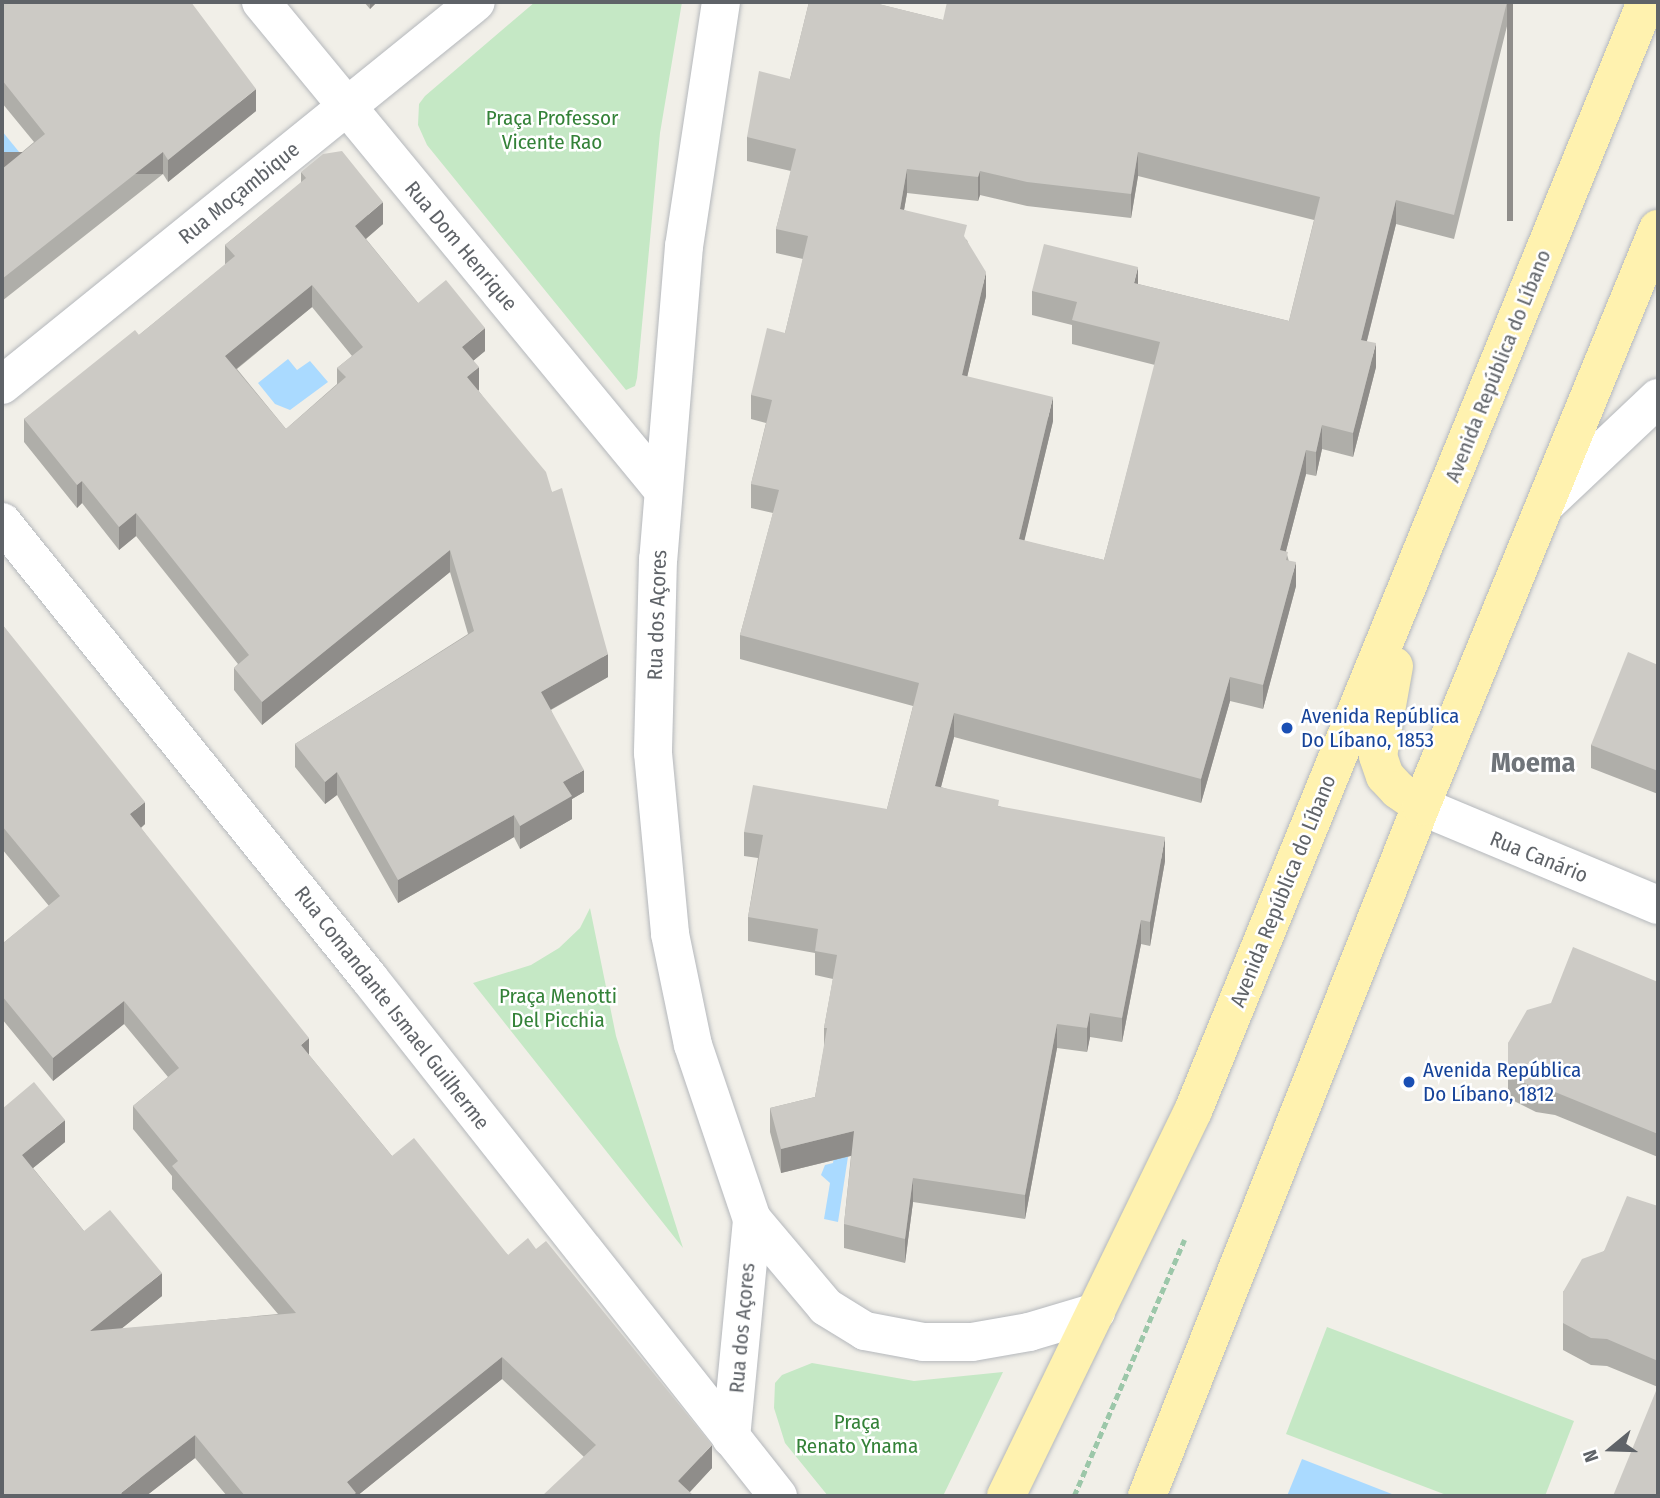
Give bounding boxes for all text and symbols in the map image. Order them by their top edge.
park label: Praça Professor Vicente Rao [486,105,618,155]
street label: Rua Moçambique [174,137,304,249]
street label: Rua Dom Henrique [399,176,523,316]
street label: Avenida República do Líbano [1440,246,1556,486]
street label: Rua dos Açores [642,549,672,681]
place label: Avenida República Do Líbano, 1853 [1301,703,1459,753]
marker: Avenida República Do Líbano, 1853 [1279,720,1295,736]
district label: Moema [1491,746,1575,780]
street label: Avenida República do Líbano [1225,771,1341,1011]
street label: Rua Canário [1486,826,1592,888]
street label: Rua Comandante Ismael Guilherme [289,881,495,1135]
park label: Praça Menotti Del Picchia [499,983,617,1033]
place label: Avenida República Do Líbano, 1812 [1423,1057,1581,1107]
marker: Avenida República Do Líbano, 1812 [1401,1074,1417,1090]
street label: Rua dos Açores [724,1262,760,1394]
park label: Praça Renato Ynama [796,1409,918,1459]
north arrow [1576,1414,1646,1484]
text: N [1578,1447,1603,1465]

